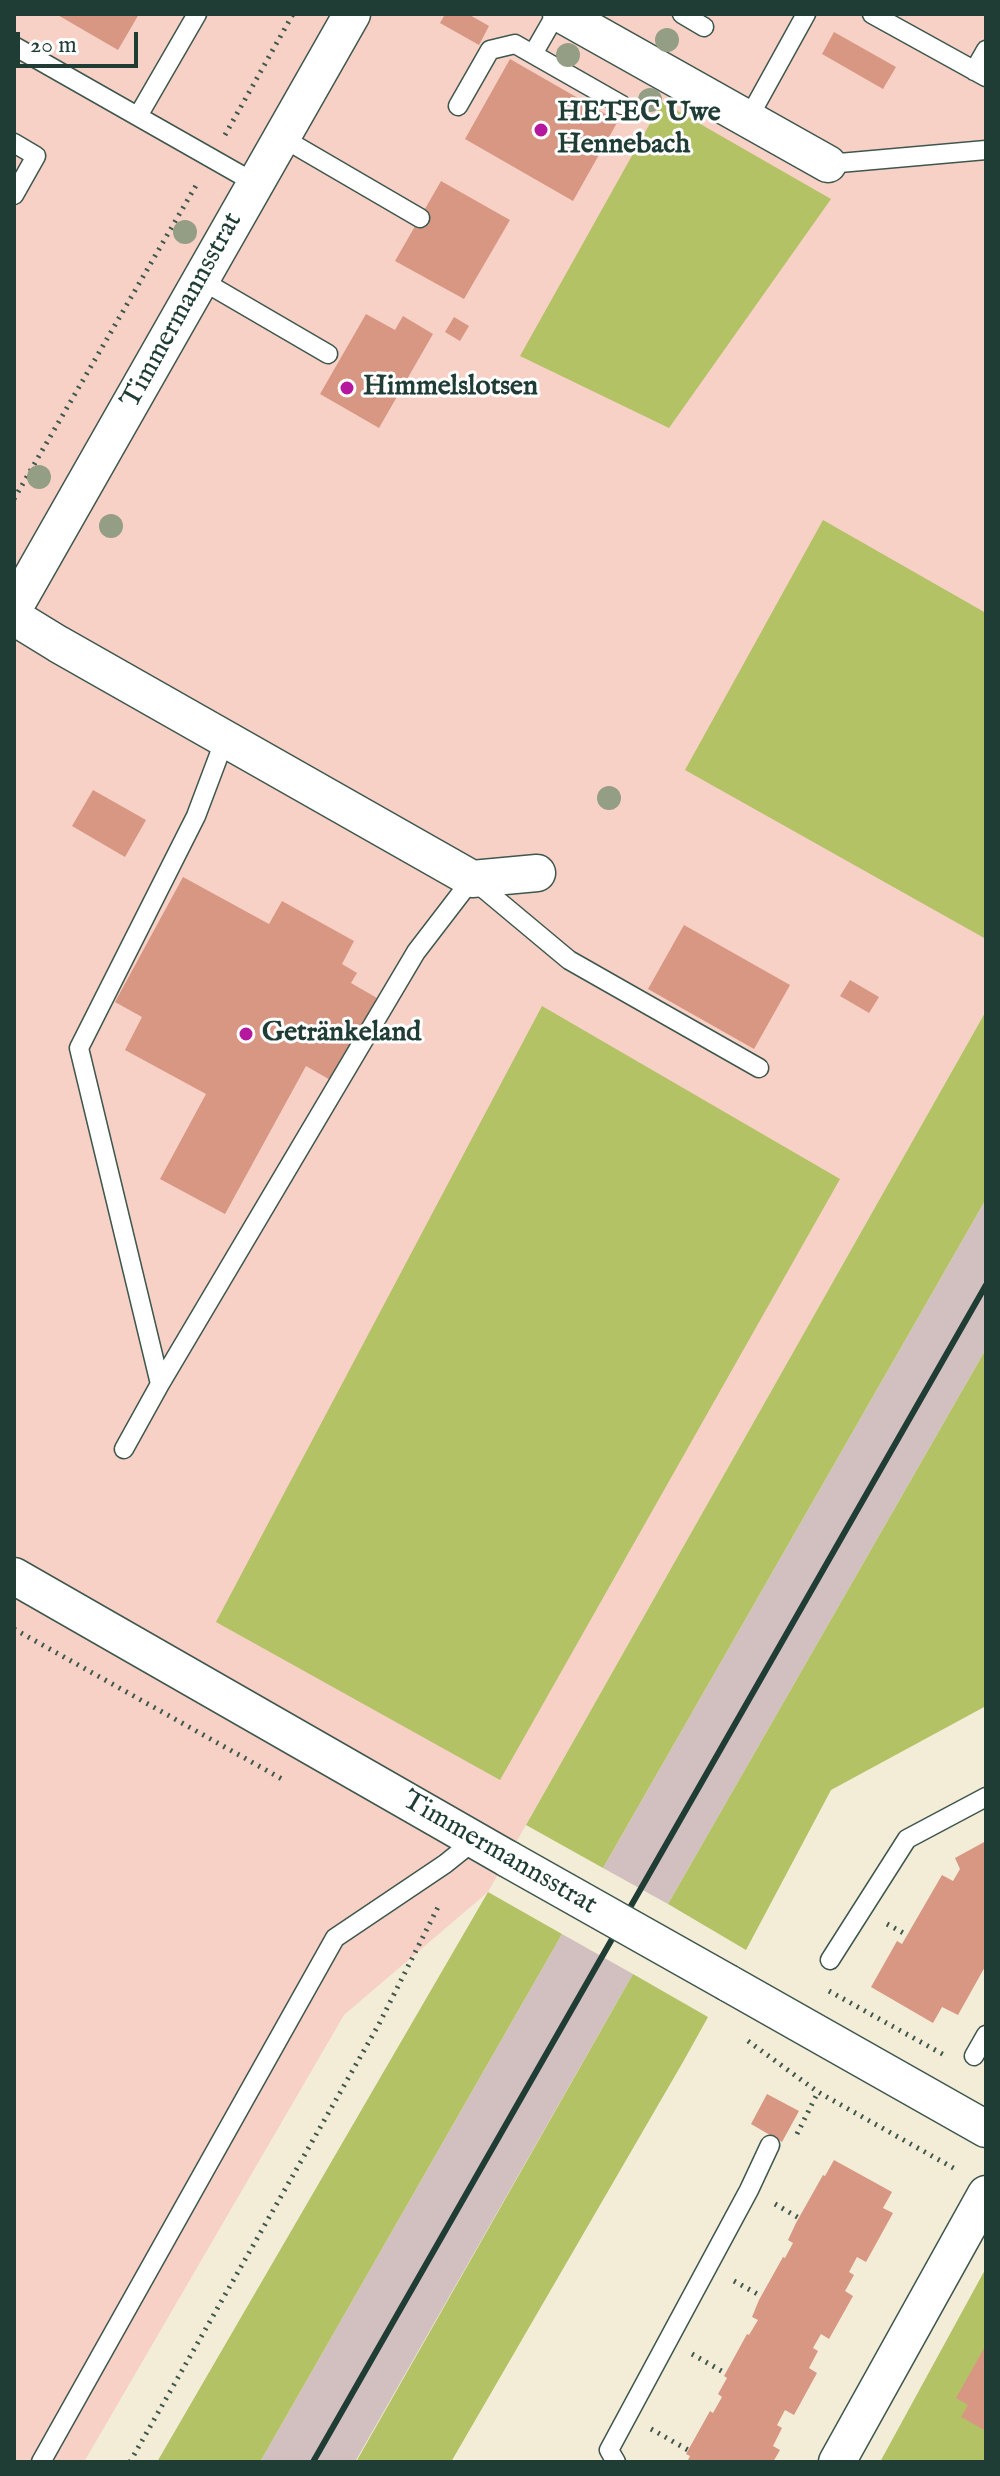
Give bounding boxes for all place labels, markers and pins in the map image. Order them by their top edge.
place label: HETEC Uwe Hennebach [557,97,721,163]
marker: HETEC Uwe Hennebach [532,121,550,139]
place label: Himmelslotsen [363,371,538,405]
marker: Himmelslotsen [338,379,356,397]
place label: Getränkeland [262,1017,421,1051]
marker: Getränkeland [237,1025,255,1043]

